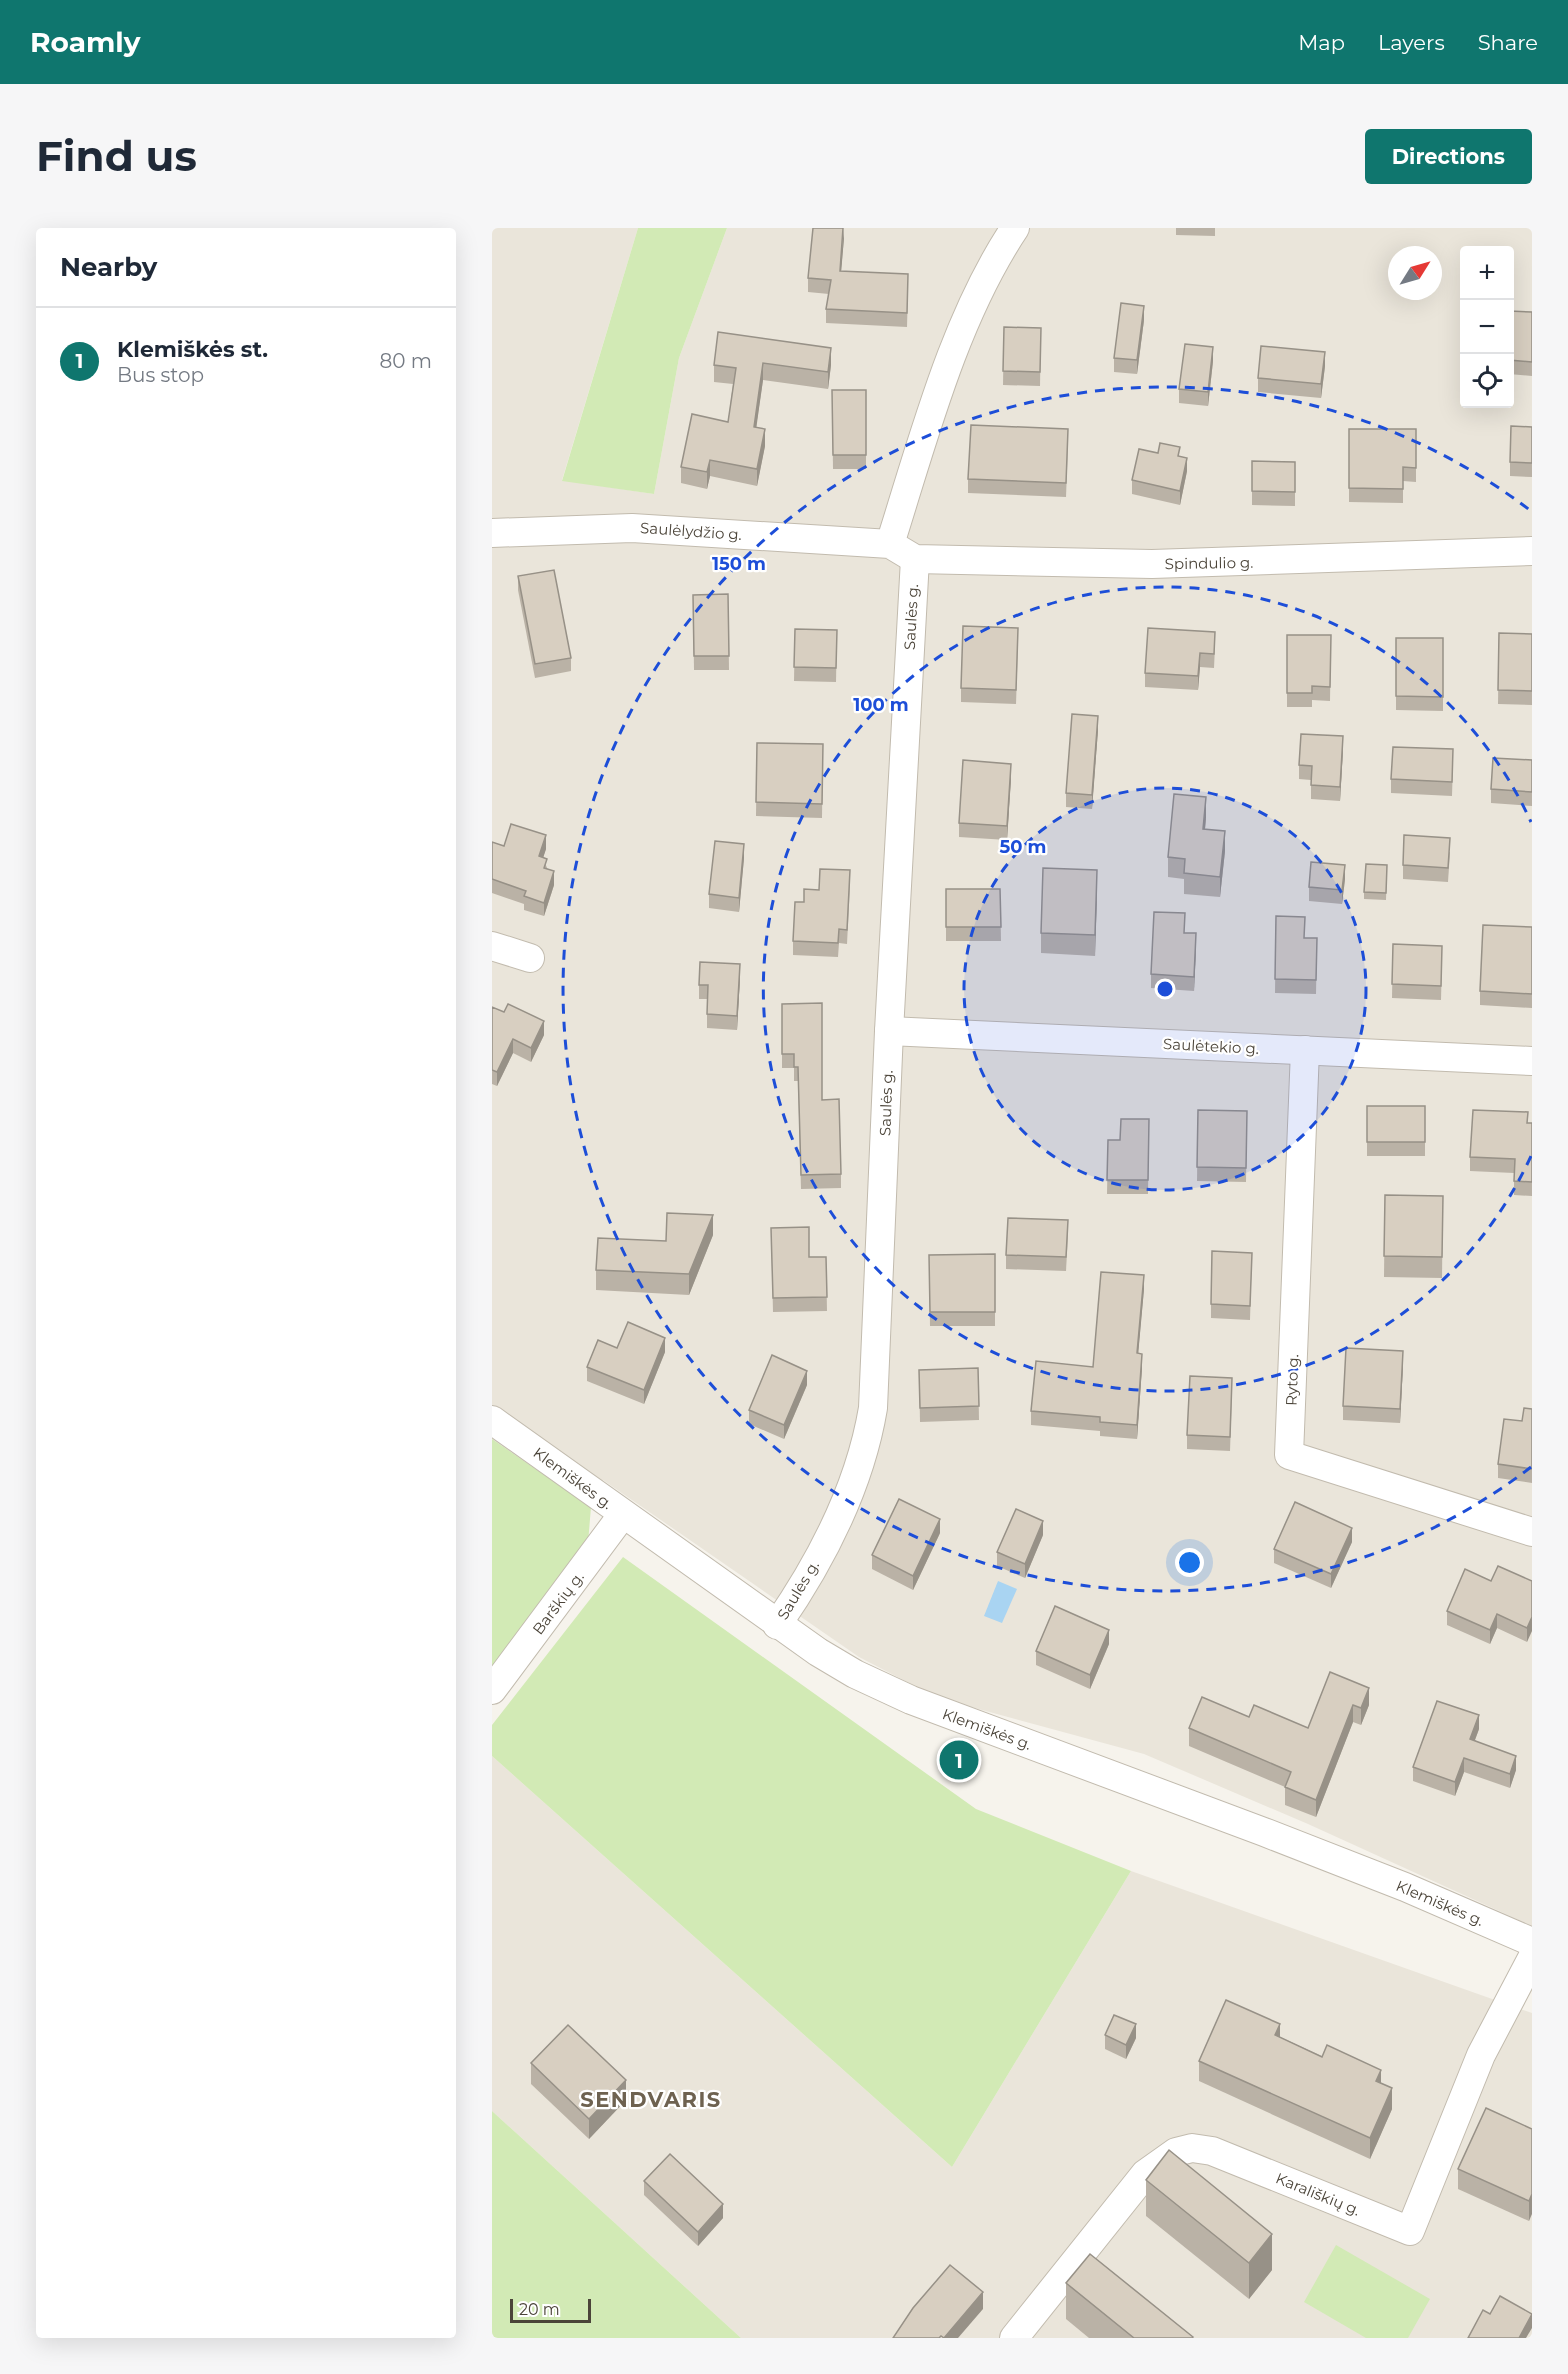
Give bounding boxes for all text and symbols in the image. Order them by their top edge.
text: Roamly [30,25,140,59]
text: Map [1298,30,1345,55]
text: Layers [1378,30,1445,55]
text: Share [1478,30,1538,55]
button: Directions [1365,129,1532,184]
text: Find us [36,130,197,182]
north arrow [1388,246,1442,300]
map controls [1460,246,1514,408]
button: + [1460,246,1514,300]
text: Nearby [60,251,157,283]
button: − [1460,300,1514,354]
text: Klemiškės st. [117,336,268,363]
text: 1 [76,349,83,373]
text: 80 m [380,349,432,373]
button: locate [1460,354,1514,408]
text: Bus stop [117,363,204,387]
street label: Saulėlydžio g. [640,518,742,544]
text: 150 m [712,553,766,575]
street label: Spindulio g. [1164,553,1254,573]
street label: Saulės g. [900,584,922,650]
text: 100 m [853,694,909,716]
text: 50 m [1000,836,1046,858]
centre of rings [1155,979,1175,999]
street label: Saulėtekio g. [1163,1034,1259,1058]
street label: Saulės g. [875,1070,897,1136]
street label: Ryto g. [1282,1354,1302,1406]
street label: Klemiškės g. [530,1443,616,1513]
your location [1175,1548,1204,1577]
street label: Saulės g. [773,1557,823,1623]
street label: Barškių g. [528,1568,588,1638]
street label: Klemiškės g. [940,1704,1034,1754]
pin: 1 [940,1738,978,1783]
street label: Klemiškės g. [1393,1876,1487,1930]
district label: SENDVARIS [580,2087,722,2112]
street label: Karališkių g. [1273,2168,1363,2220]
scale bar [510,2296,591,2324]
text: 20 m [519,2300,560,2319]

